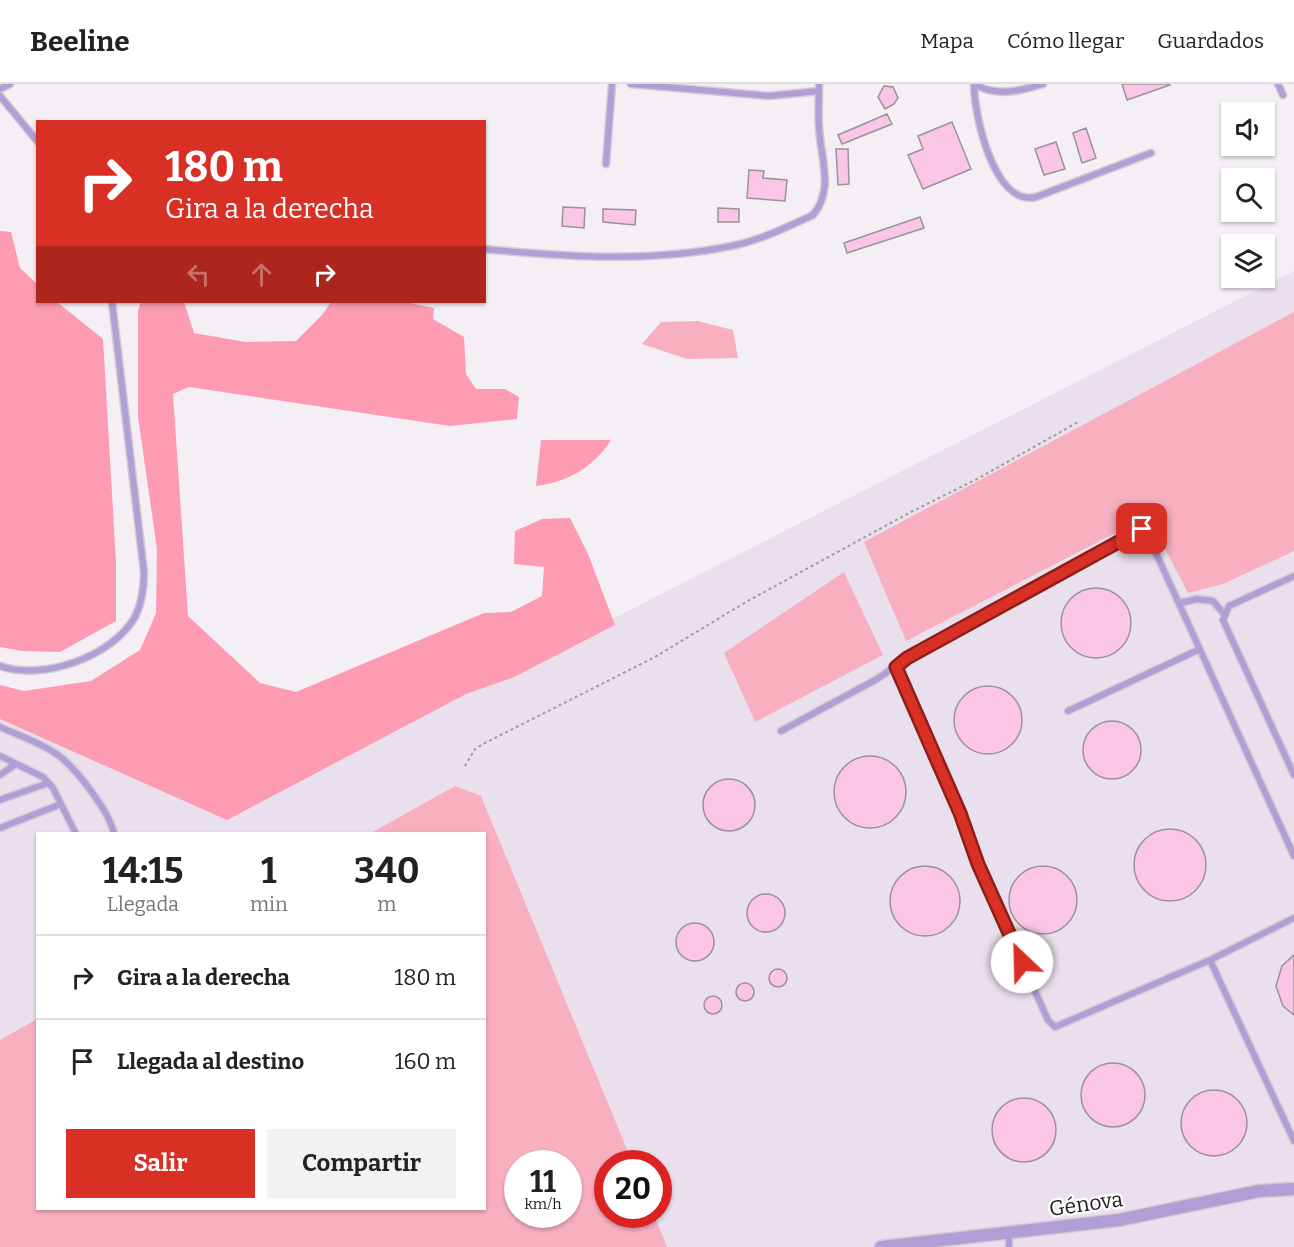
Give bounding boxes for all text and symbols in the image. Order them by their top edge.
text: Beeline [30,25,130,58]
text: Mapa [920,28,974,54]
text: Cómo llegar [1007,28,1124,54]
text: Guardados [1157,28,1264,54]
map controls [1221,102,1275,288]
button: sound [1221,102,1275,156]
text: 180 m [165,142,283,192]
icon: right [66,144,144,222]
button: search [1221,168,1275,222]
text: Gira a la derecha [165,193,374,225]
button: layers [1221,234,1275,288]
icon: left [182,258,215,291]
icon: ahead [245,258,278,291]
icon: right [308,258,341,291]
pin [1116,503,1167,554]
icon: arrive [1125,512,1158,545]
text: 14:15 [102,849,184,893]
text: 1 [261,849,277,893]
text: 340 [354,849,420,893]
text: Llegada [107,892,179,916]
text: min [250,892,288,916]
text: m [377,892,396,916]
position arrow [990,930,1054,994]
icon: right [66,961,99,994]
text: Gira a la derecha [117,964,290,991]
text: 180 m [394,964,456,991]
icon: arrive [66,1045,99,1078]
text: Llegada al destino [117,1048,304,1075]
text: 160 m [395,1048,456,1075]
button: Salir [66,1129,255,1198]
button: Compartir [267,1129,456,1198]
speed limit sign: 20 [594,1150,672,1228]
text: 11 [530,1164,556,1200]
street label: Génova [1048,1186,1125,1222]
text: km/h [524,1195,562,1213]

